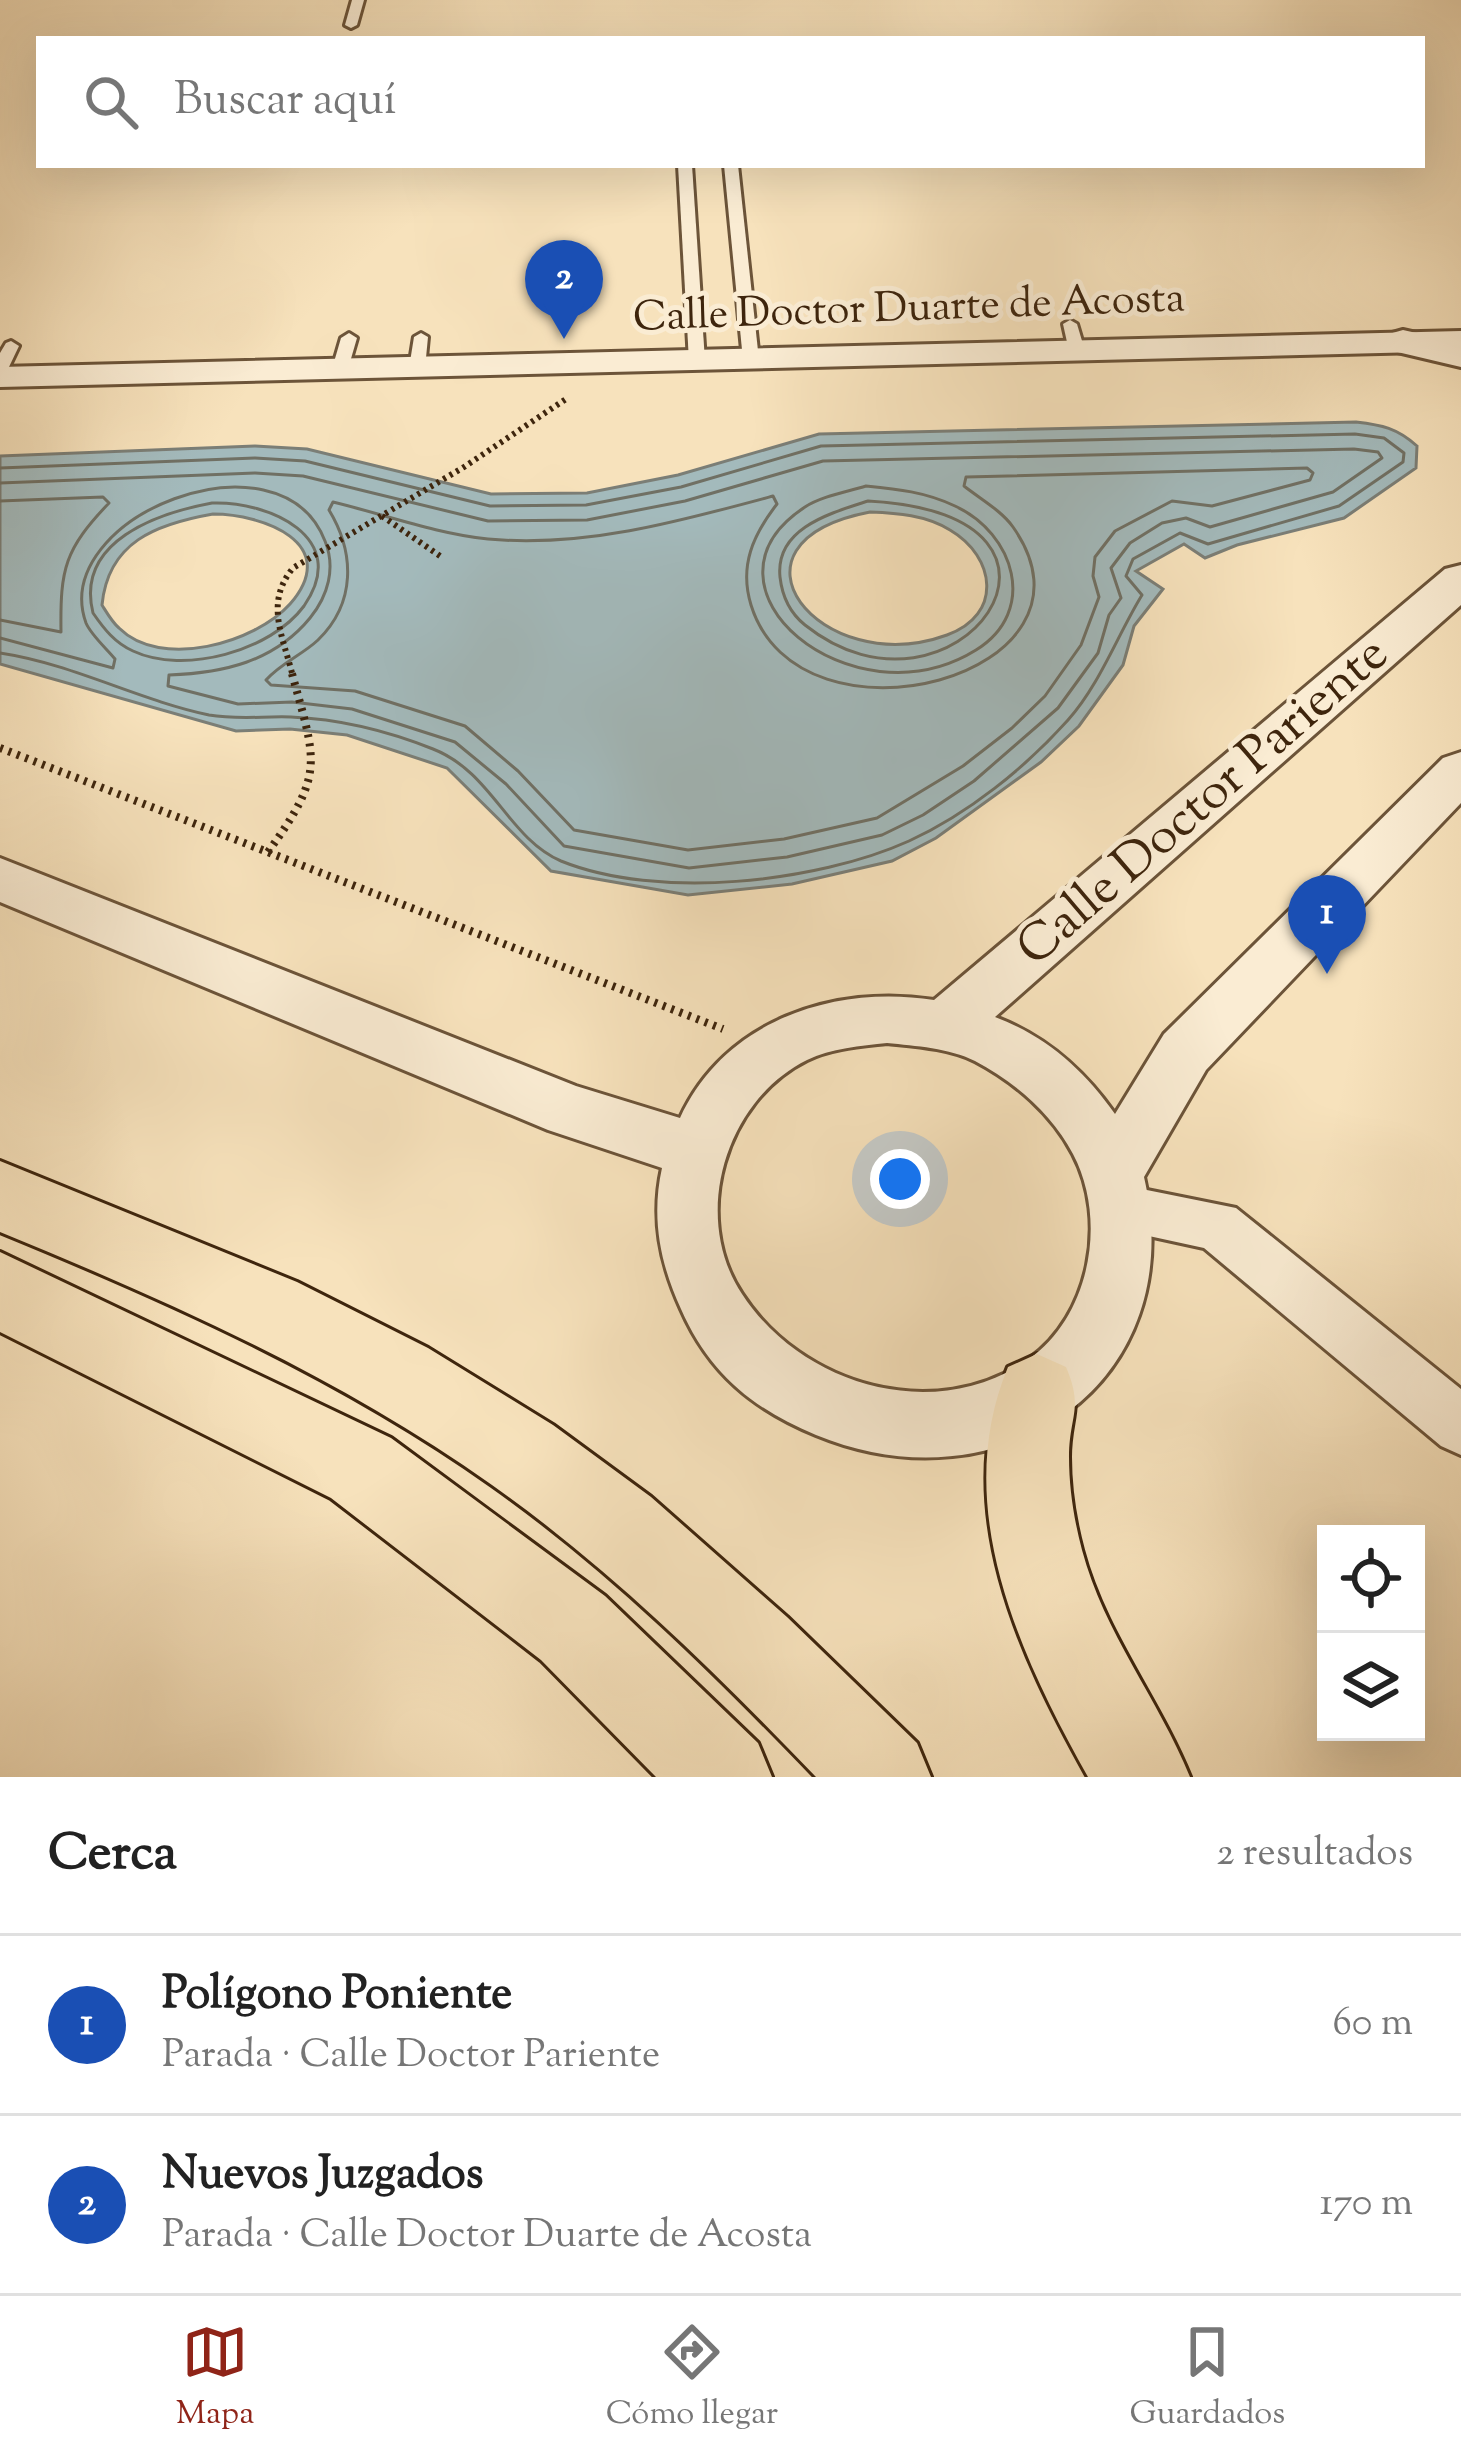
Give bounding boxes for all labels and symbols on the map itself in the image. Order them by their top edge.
pin: 2 [525,240,603,339]
street label: Calle Doctor Duarte de Acosta [632,270,1186,350]
street label: Calle Doctor Pariente [1002,621,1406,985]
pin: 1 [1288,875,1366,974]
your location [870,1149,930,1209]

